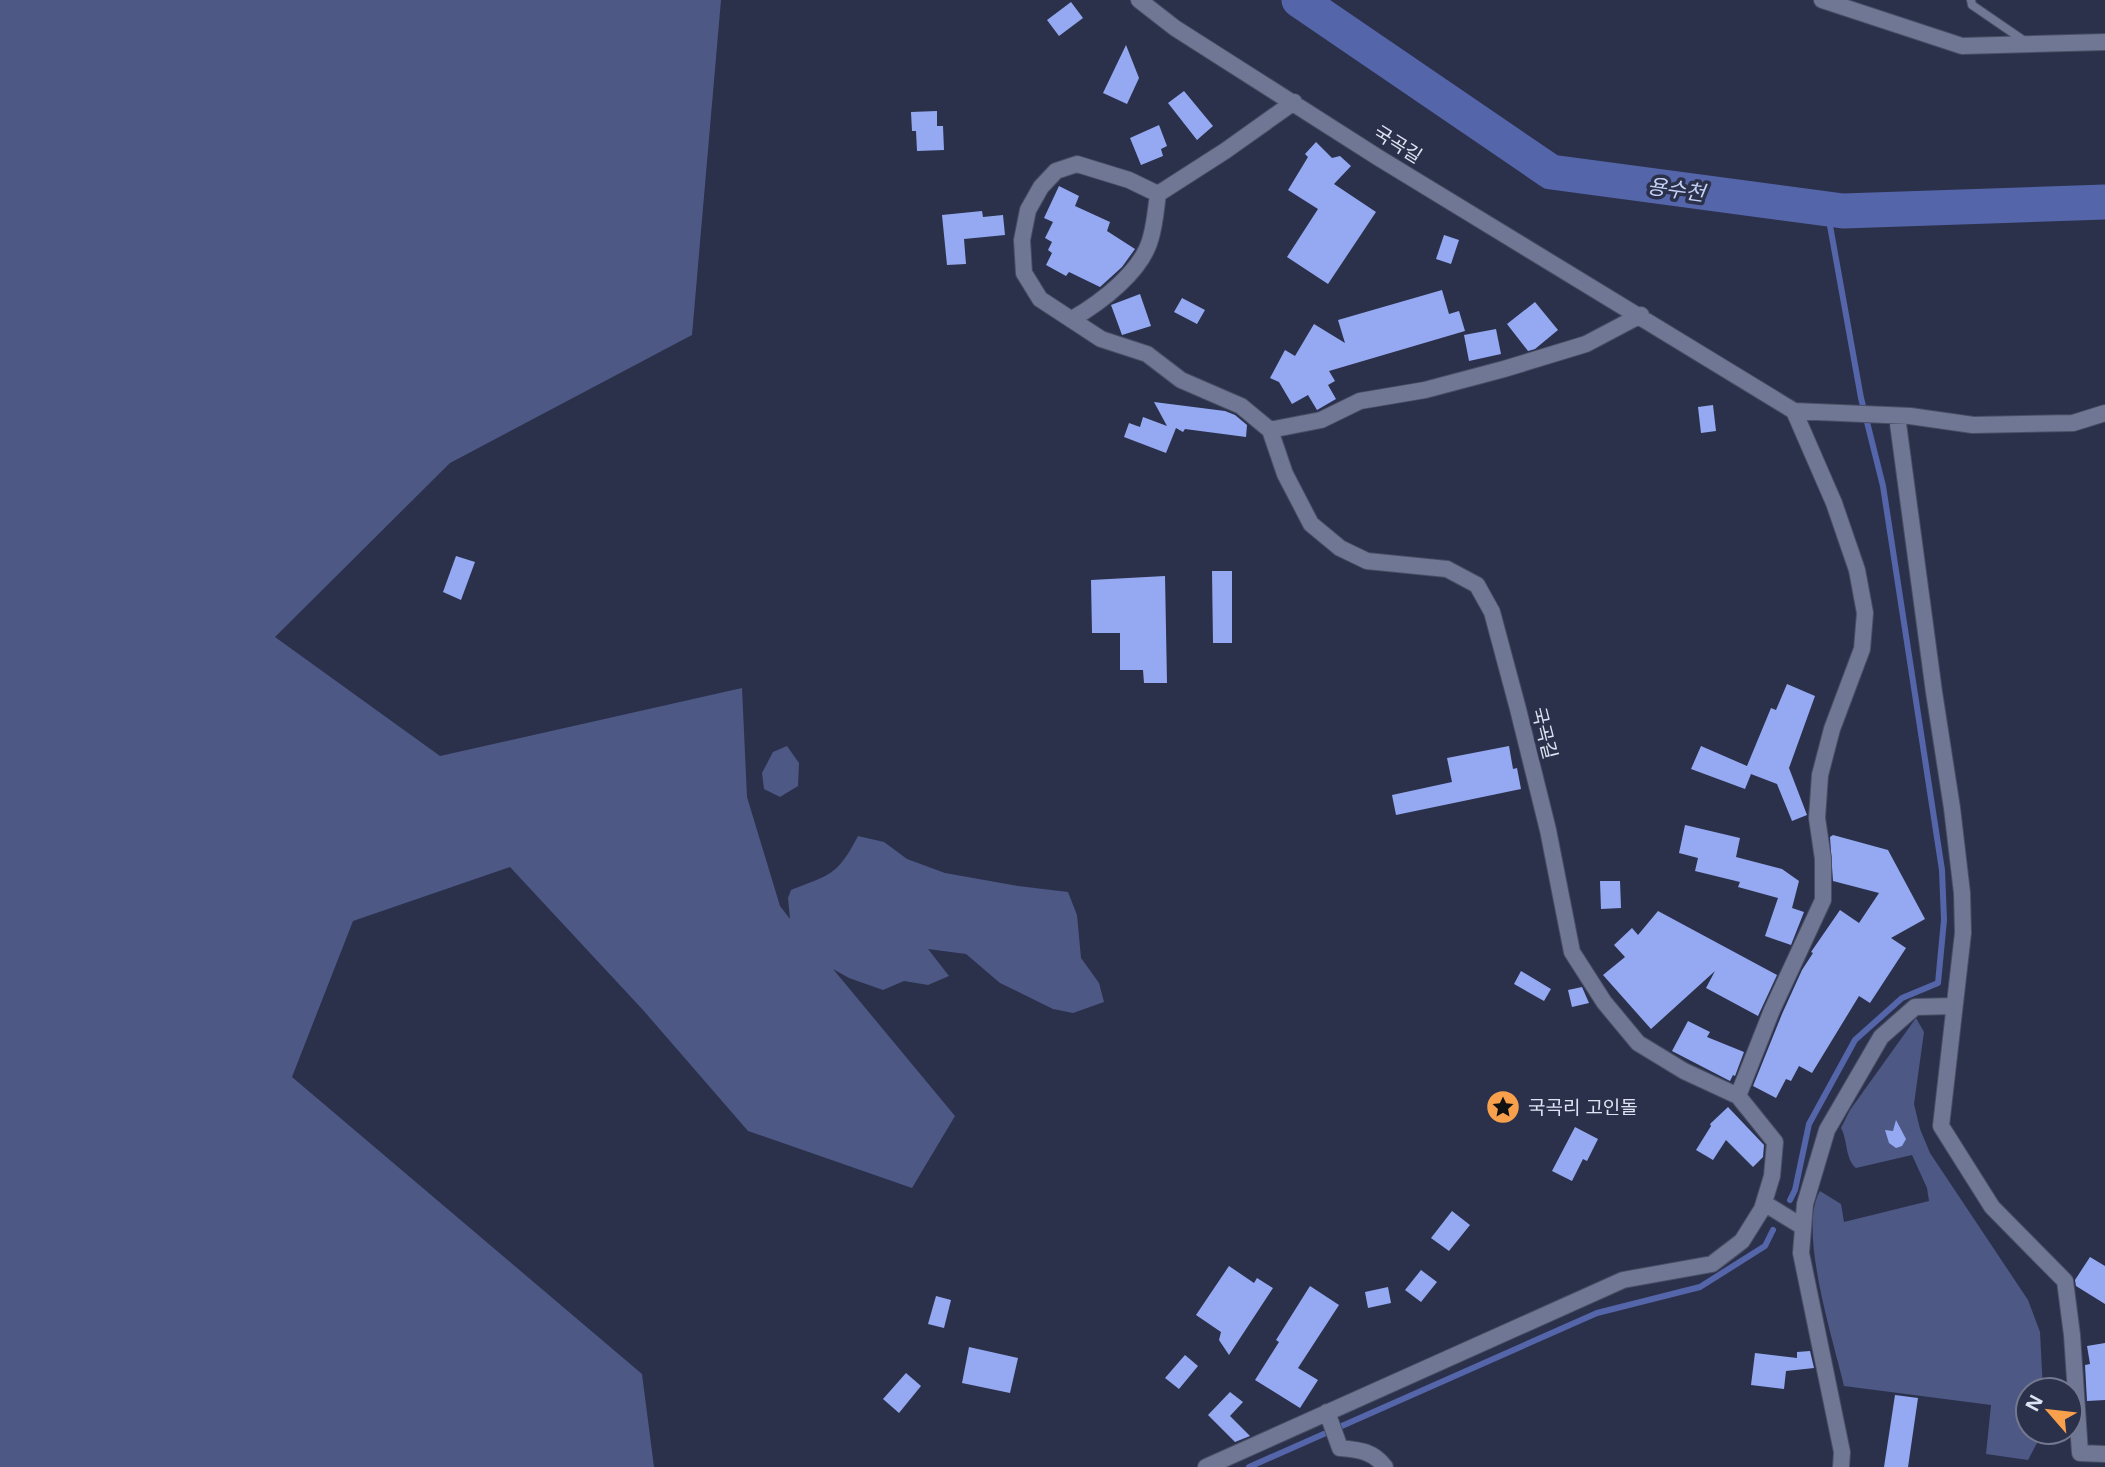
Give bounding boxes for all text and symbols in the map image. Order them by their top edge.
street label: 국곡길 [1369,119,1427,169]
water label: 용수천 [1645,171,1709,207]
street label: 국곡길 [1526,704,1564,762]
place icon: 국곡리 고인돌 [1484,1088,1522,1126]
place label: 국곡리 고인돌 [1528,1094,1638,1120]
north arrow [2014,1376,2084,1446]
text: N [2019,1390,2049,1416]

